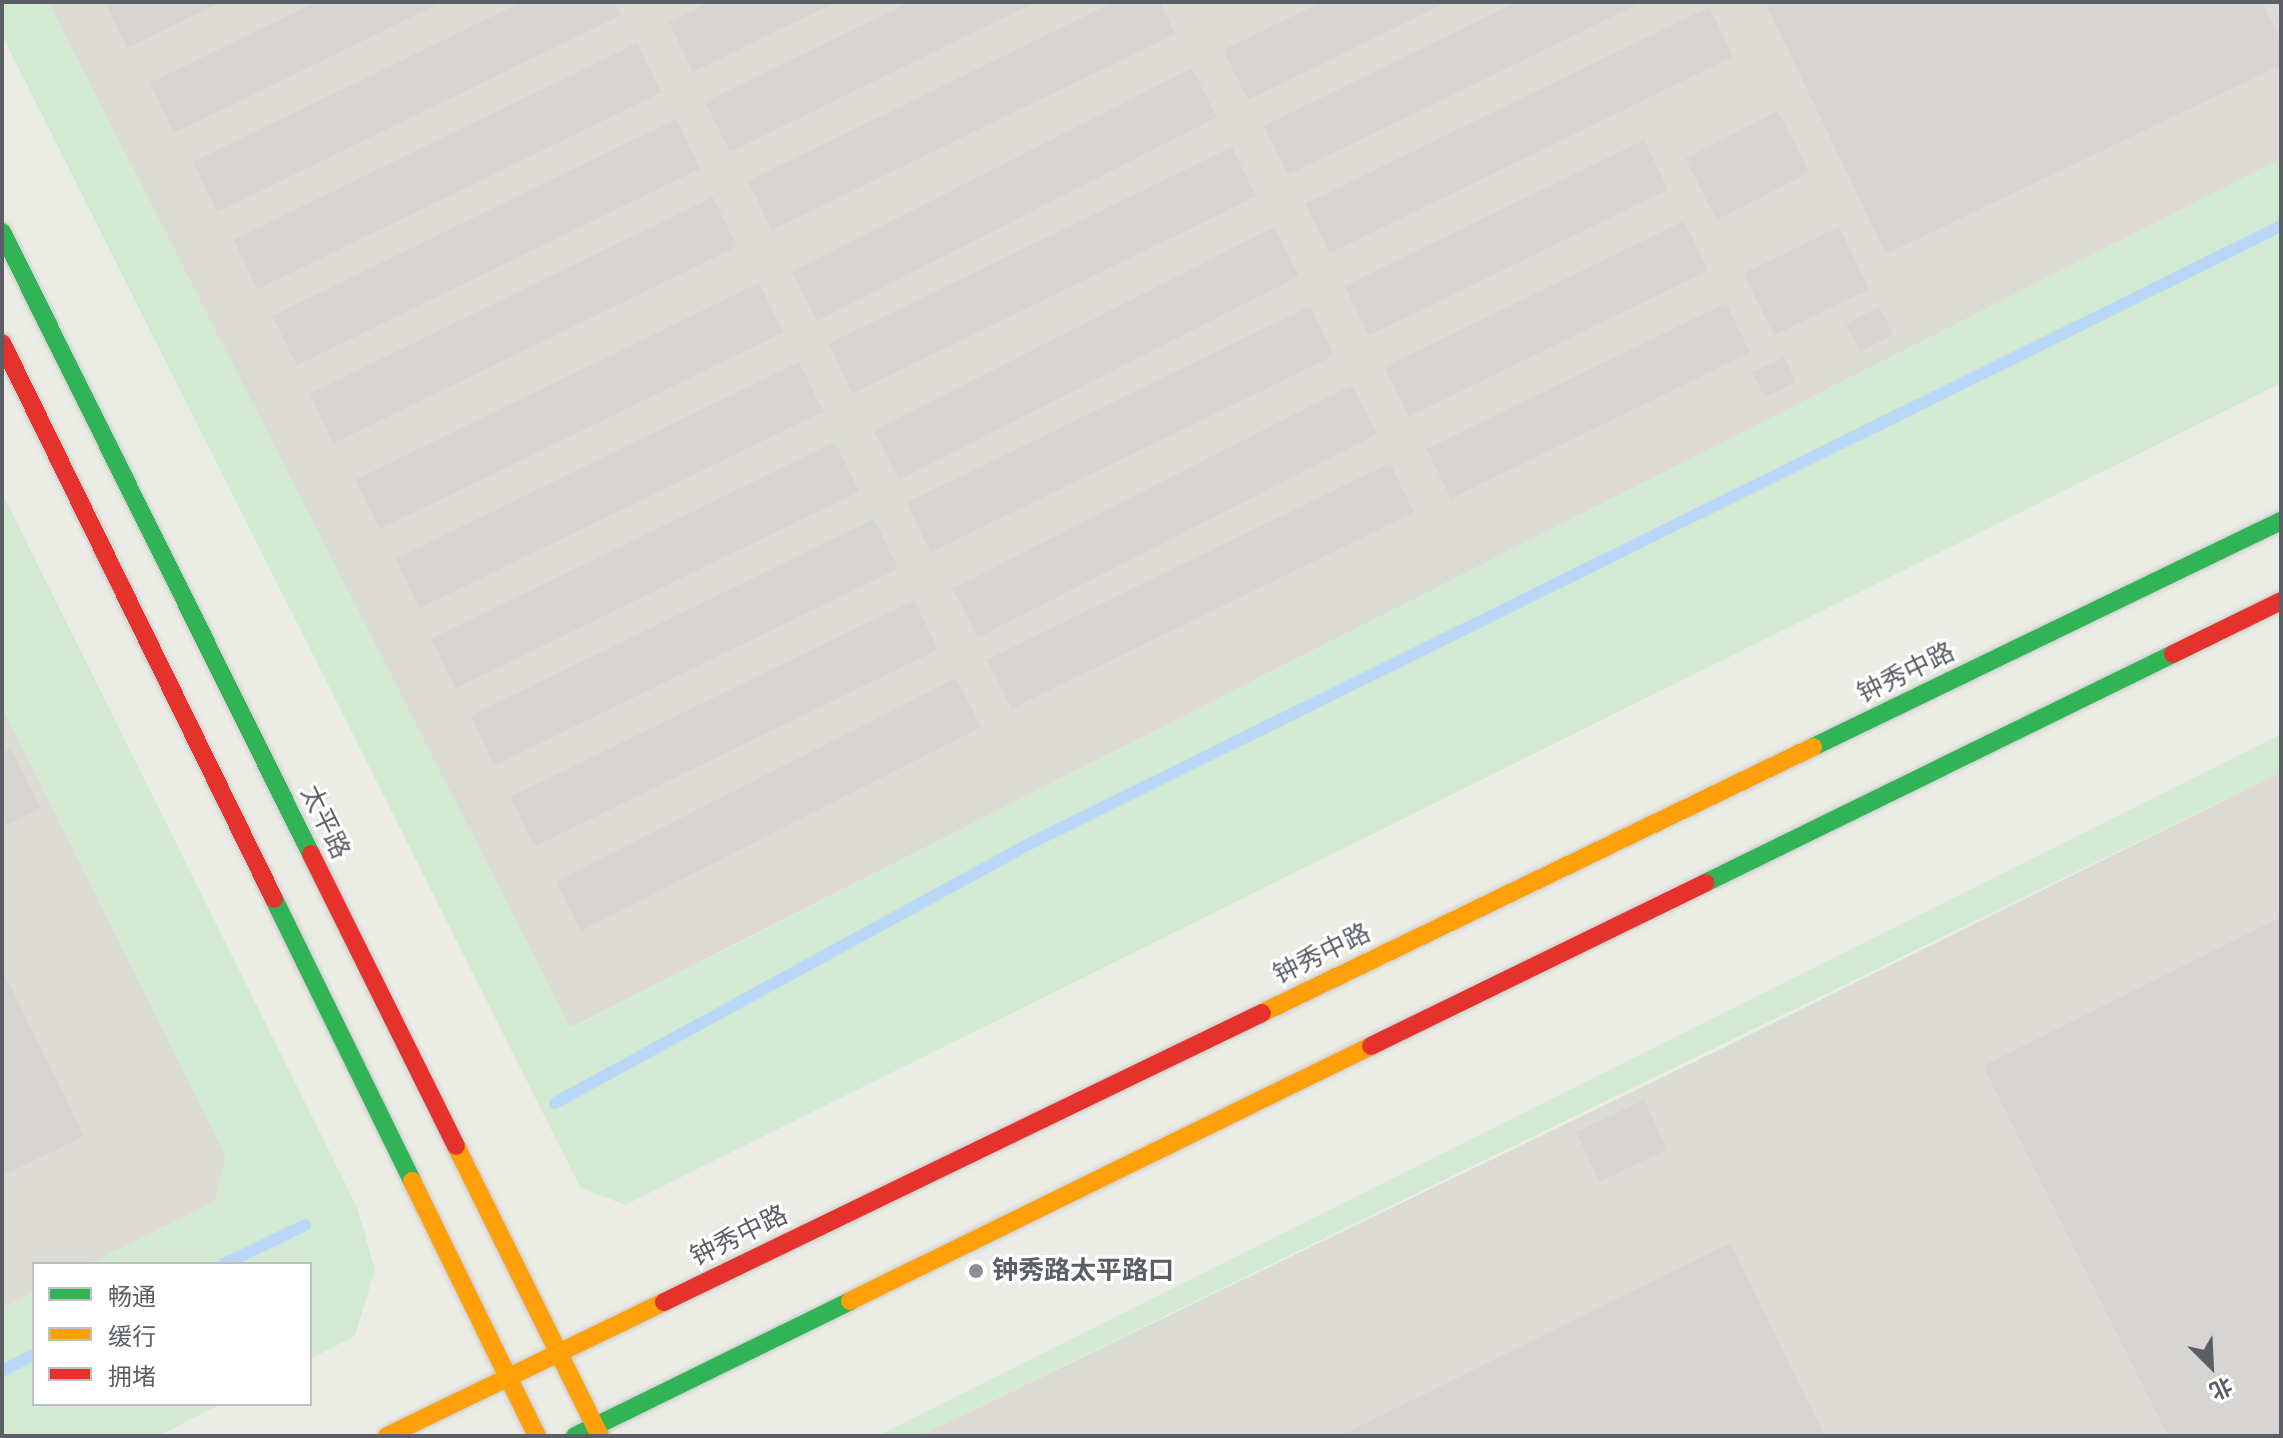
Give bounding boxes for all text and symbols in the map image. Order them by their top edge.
street label: 钟秀中路 [1852,636,1960,710]
street label: 太平路 [294,780,356,864]
street label: 钟秀中路 [1268,917,1376,991]
street label: 钟秀中路 [685,1199,793,1273]
place label: 钟秀路太平路口 [992,1255,1174,1287]
legend [32,1262,312,1406]
marker: 钟秀路太平路口 [967,1262,985,1280]
text: 畅通 [108,1283,156,1311]
text: 缓行 [108,1323,156,1351]
north arrow [2171,1326,2251,1406]
text: 拥堵 [108,1363,156,1391]
text: 北 [2205,1372,2236,1404]

